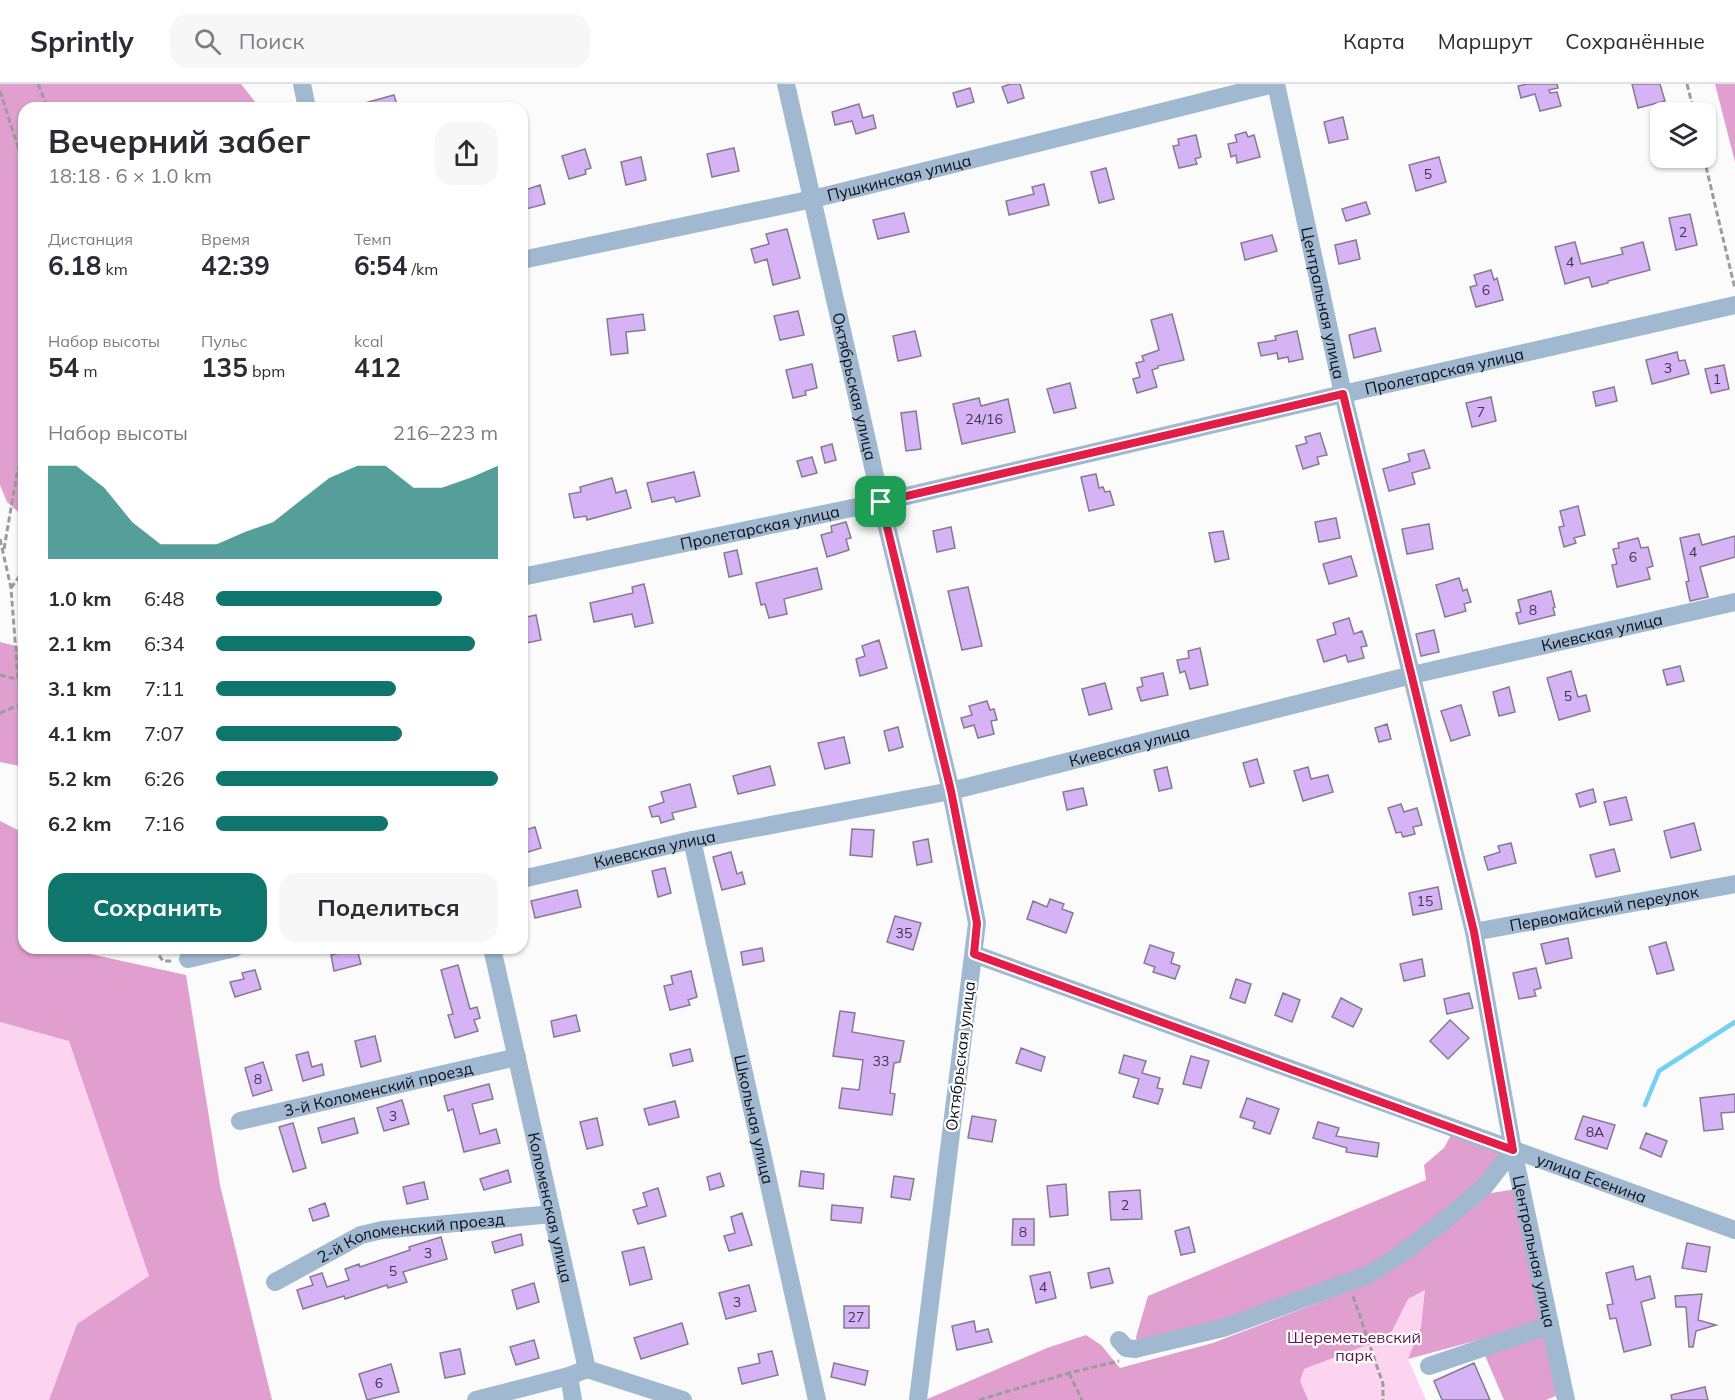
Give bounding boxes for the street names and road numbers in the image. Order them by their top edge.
street label: Пушкинская улица [825,150,973,205]
street label: Центральная улица [1297,225,1350,381]
street label: Октябрьская улица [828,310,881,462]
street label: Пролетарская улица [1363,343,1526,399]
street label: Пролетарская улица [678,501,841,554]
street label: Киевская улица [1539,609,1665,656]
street label: Киевская улица [1067,721,1192,771]
street label: Киевская улица [592,826,717,872]
street label: Первомайский переулок [1508,881,1700,935]
street label: Октябрьская улица [941,980,979,1132]
street label: Школьная улица [730,1052,778,1186]
street label: 3-й Коломенский проезд [282,1058,474,1120]
street label: Коломенская улица [524,1130,577,1285]
street label: улица Есенина [1534,1149,1649,1207]
street label: Центральная улица [1509,1173,1560,1329]
street label: 2-й Коломенский проезд [314,1208,506,1267]

